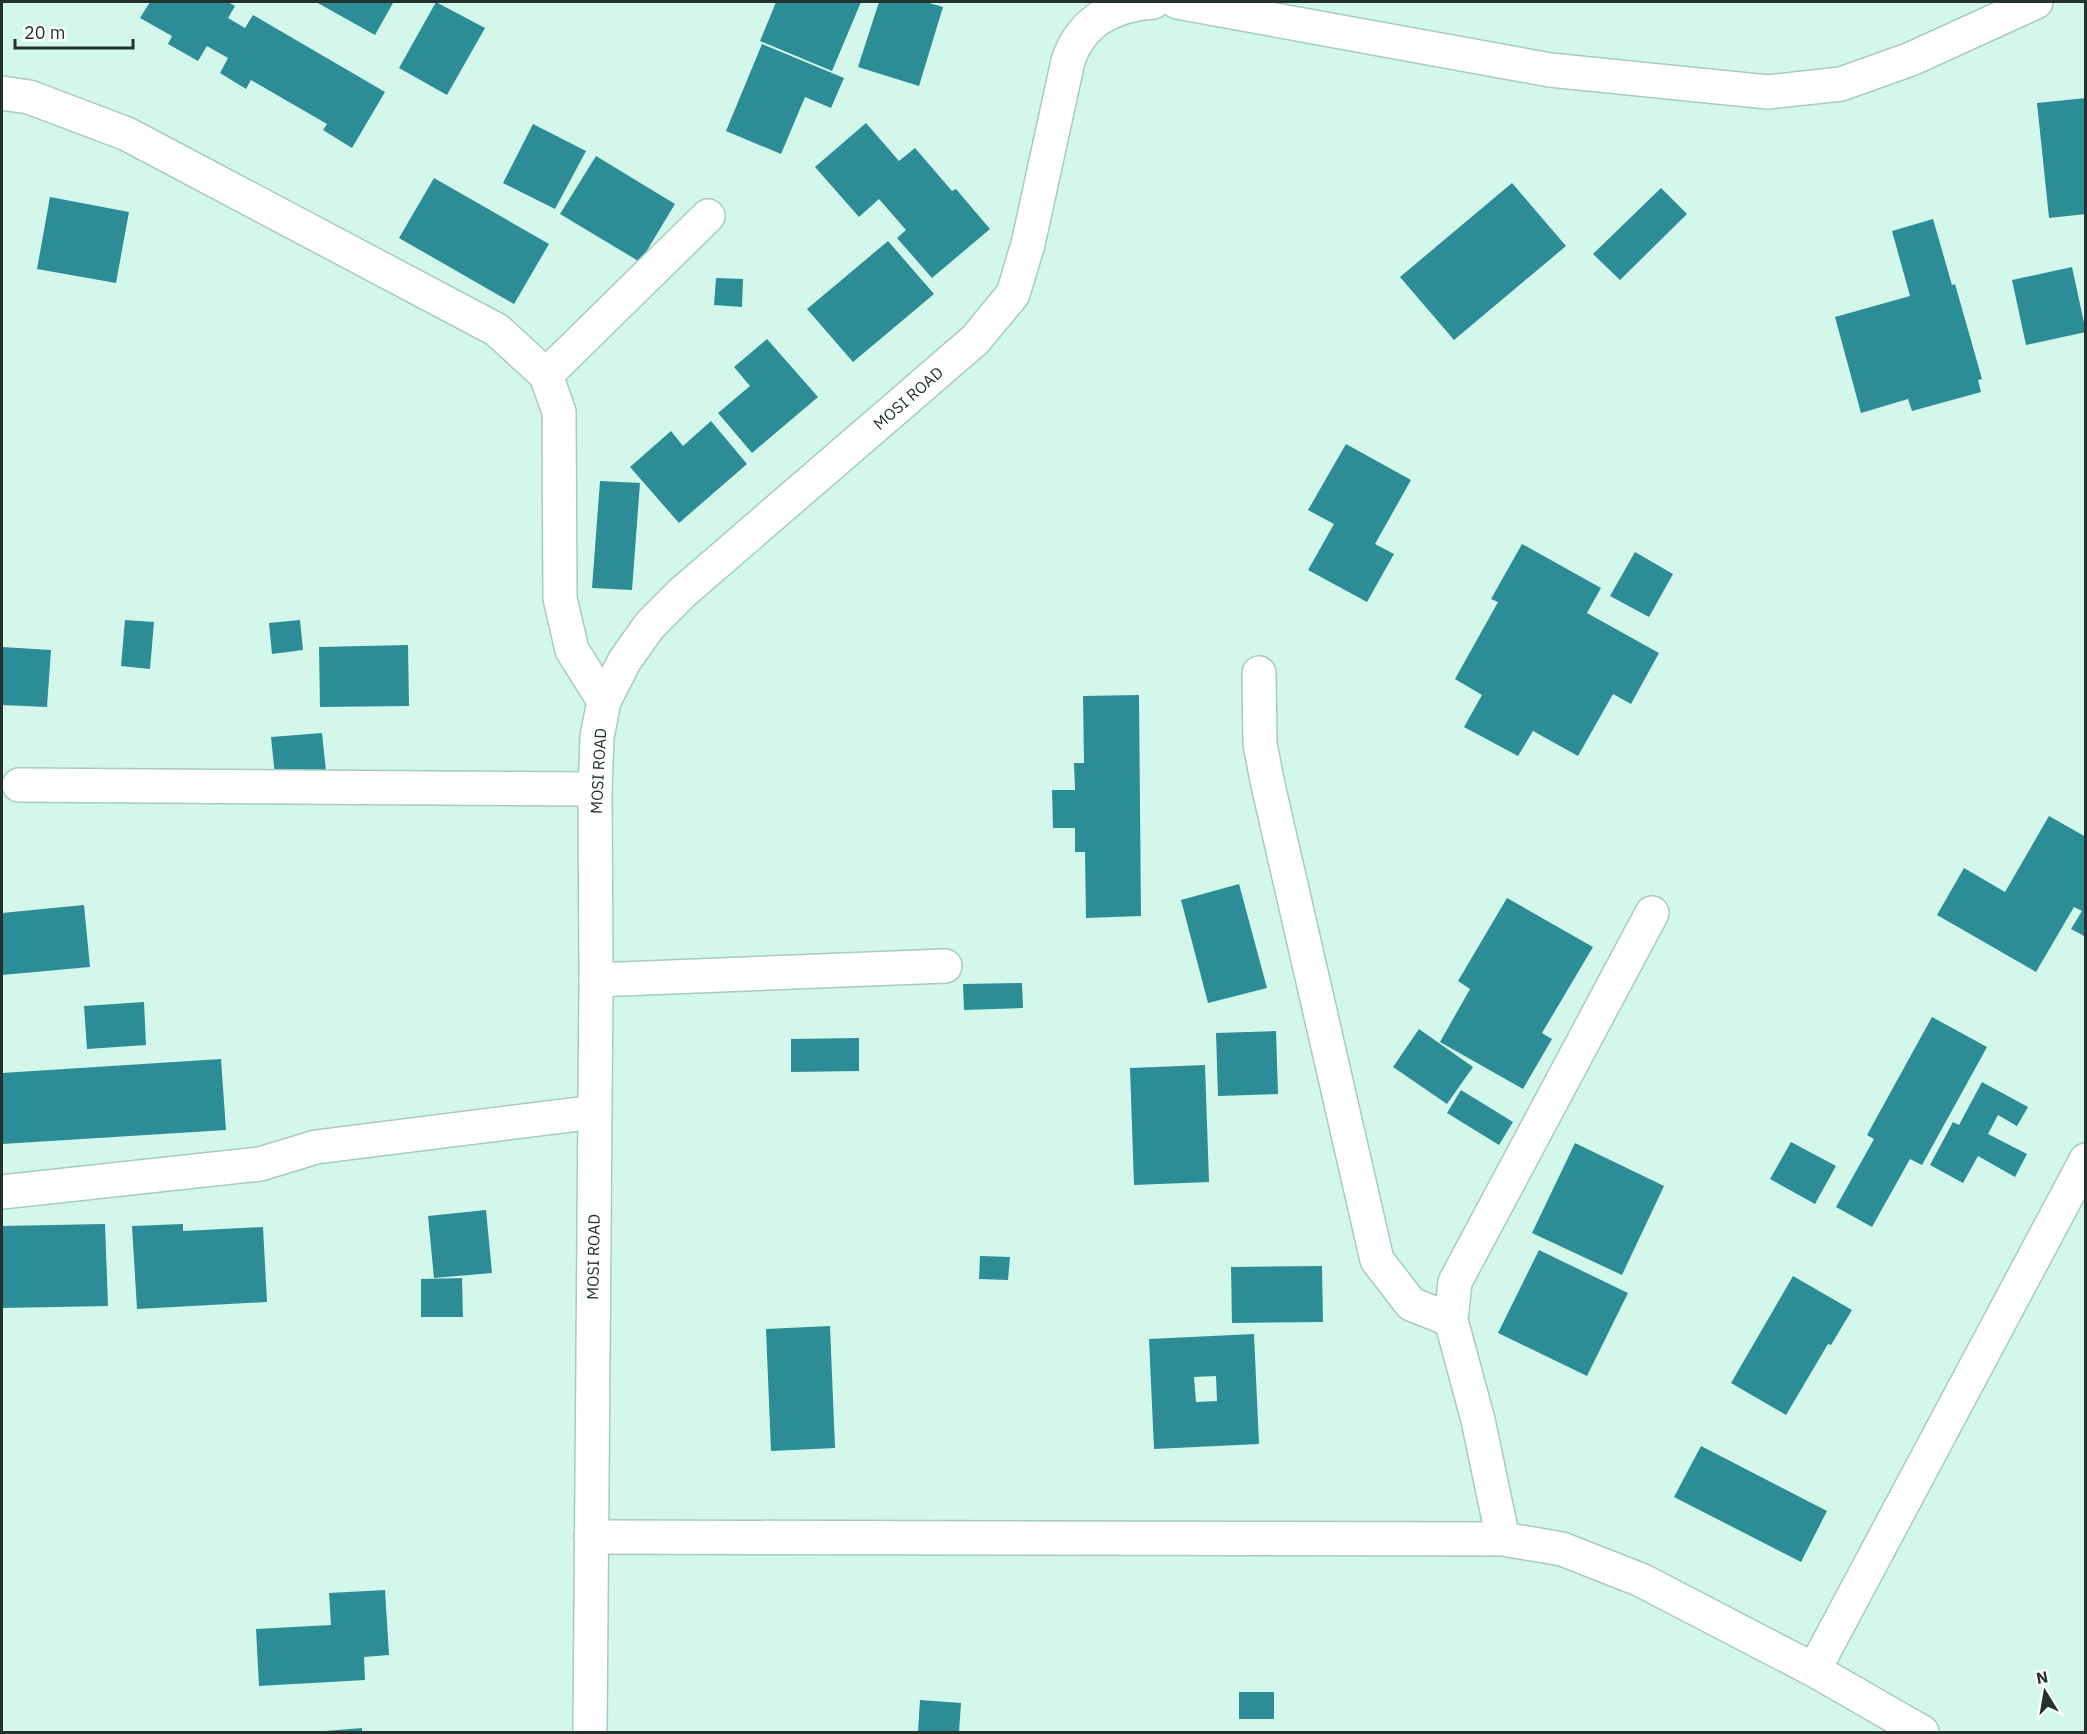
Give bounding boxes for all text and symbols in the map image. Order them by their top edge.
scale bar [15,12,134,50]
text: 20 m [24,21,66,44]
street label: MOSI ROAD [869,362,947,434]
street label: MOSI ROAD [586,728,610,814]
street label: MOSI ROAD [582,1214,604,1300]
north arrow [2015,1662,2075,1722]
text: N [2035,1666,2050,1688]

